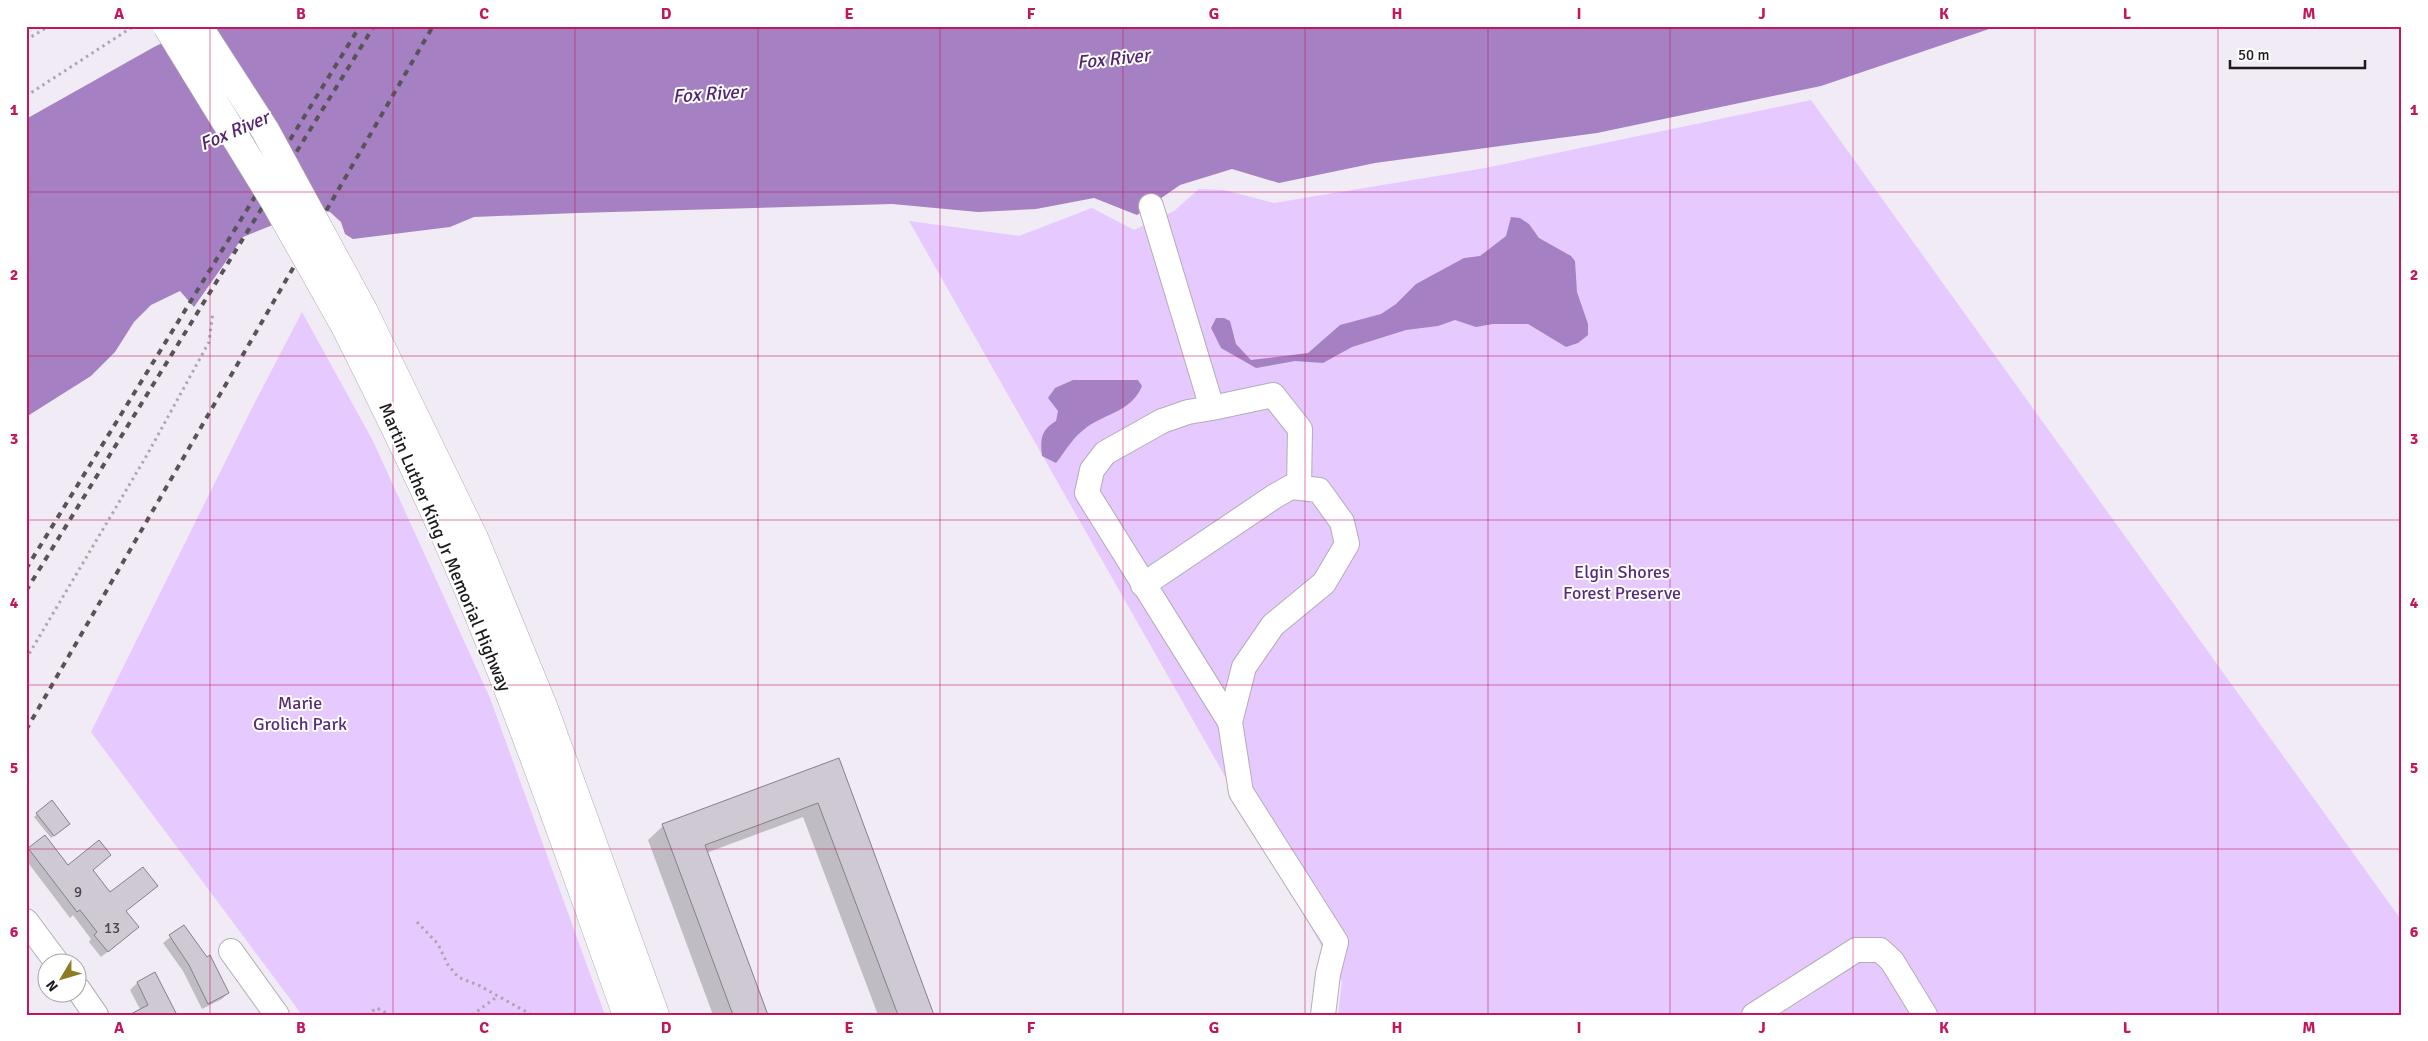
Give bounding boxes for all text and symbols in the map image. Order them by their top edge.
text: A [114,4,125,24]
text: B [296,4,306,24]
text: C [479,4,489,24]
text: D [661,4,672,24]
text: E [844,4,854,24]
text: F [1027,4,1036,24]
text: G [1209,4,1219,24]
text: H [1392,4,1402,24]
text: I [1576,4,1582,24]
text: J [1758,4,1766,24]
text: K [1939,4,1949,24]
text: L [2123,4,2132,24]
text: M [2302,4,2316,24]
scale bar [2230,38,2366,70]
water label: Fox River [1075,43,1154,75]
text: 50 m [2238,46,2269,64]
water label: Fox River [672,79,749,109]
text: 1 [10,100,19,120]
text: 1 [2410,100,2419,120]
water label: Fox River [196,104,275,156]
text: 2 [10,265,18,285]
text: 2 [2410,265,2418,285]
street label: Martin Luther King Jr Memorial Highway [374,399,516,695]
text: 3 [10,429,18,449]
text: 3 [2410,429,2418,449]
park label: Elgin Shores Forest Preserve [1563,561,1681,604]
text: 4 [10,593,19,613]
text: 4 [2410,593,2419,613]
park label: Marie Grolich Park [253,692,347,735]
text: 5 [10,758,18,778]
text: 5 [2410,758,2418,778]
house number: 9 [74,883,82,901]
house number: 13 [104,919,120,937]
text: 6 [10,922,19,942]
text: 6 [2410,922,2419,942]
north arrow [38,954,88,1004]
text: N [42,977,62,995]
text: A [114,1018,125,1038]
text: B [296,1018,306,1038]
text: C [479,1018,489,1038]
text: D [661,1018,672,1038]
text: E [844,1018,854,1038]
text: F [1027,1018,1036,1038]
text: G [1209,1018,1219,1038]
text: H [1392,1018,1402,1038]
text: I [1576,1018,1582,1038]
text: J [1758,1018,1766,1038]
text: K [1939,1018,1949,1038]
text: L [2123,1018,2132,1038]
text: M [2302,1018,2316,1038]

